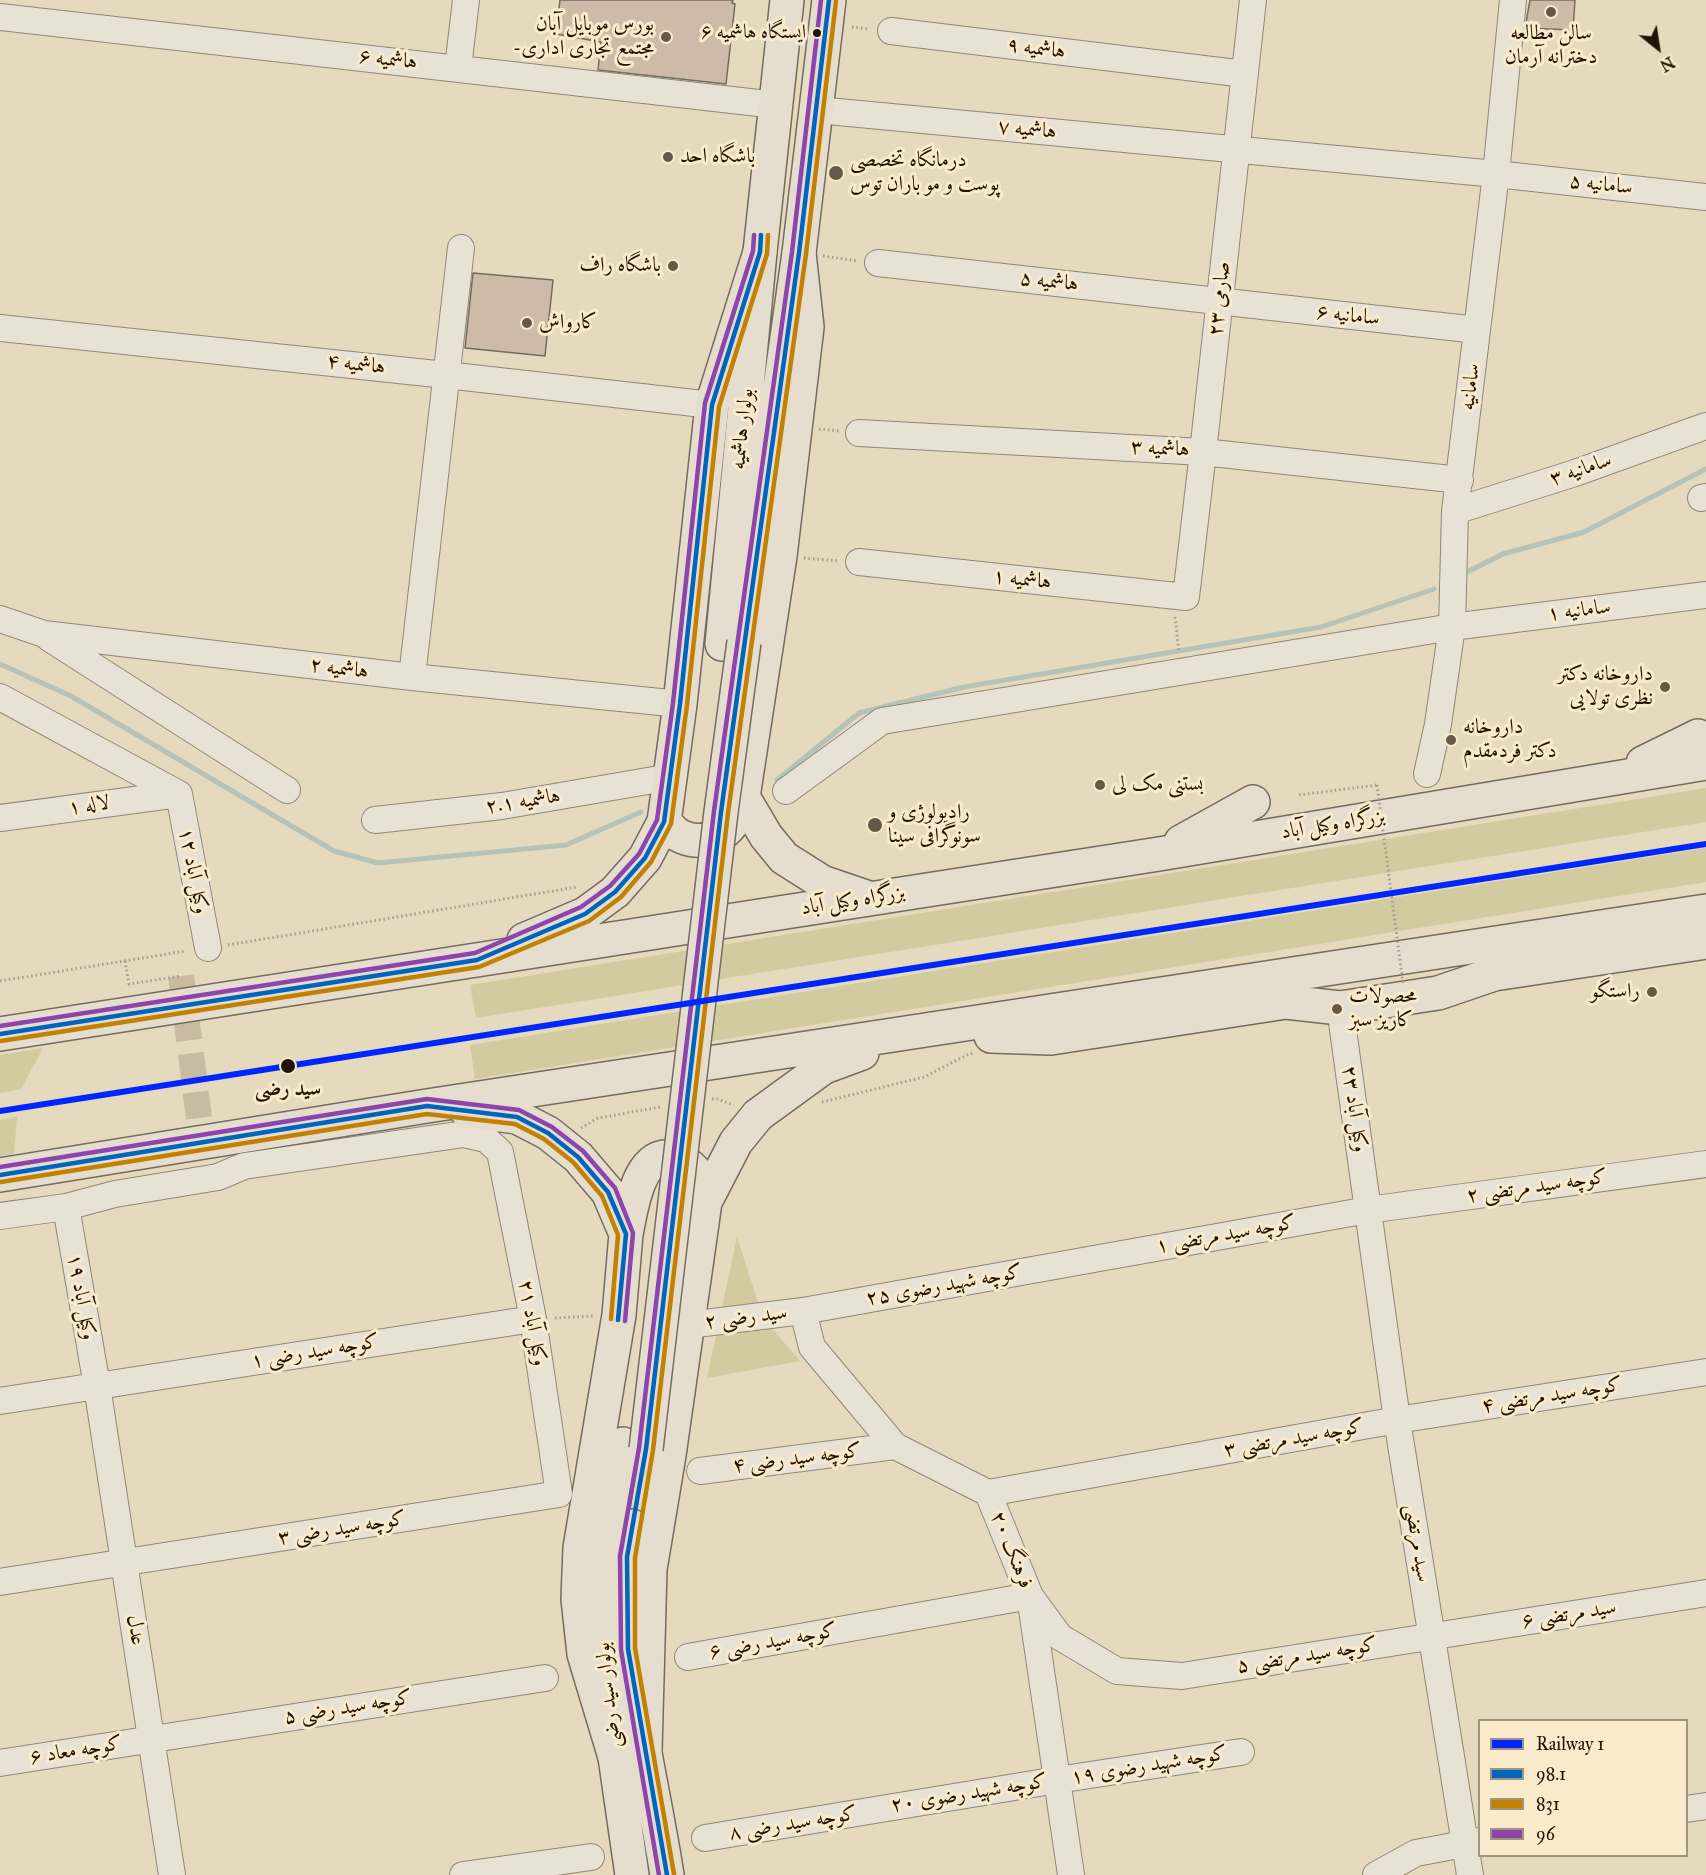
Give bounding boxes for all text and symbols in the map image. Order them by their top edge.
marker: سالن مطالعه دخترانه آرمان [1544,5,1558,19]
place label: بورس موبایل آبان -مجتمع تجاری اداری [513,12,654,62]
north arrow [1628,18,1688,78]
place label: ایستگاه هاشمیه ۶ [701,21,806,45]
place label: سالن مطالعه دخترانه آرمان [1505,21,1597,71]
marker: ایستگاه هاشمیه ۶ [811,27,823,39]
marker: بورس موبایل آبان -مجتمع تجاری اداری [659,30,673,44]
street label: هاشمیه ۹ [1005,33,1067,65]
street label: هاشمیه ۶ [357,44,419,76]
text: N [1657,52,1678,76]
street label: هاشمیه ۷ [997,115,1057,145]
place label: باشگاه احد [680,144,755,170]
place label: درمانگاه تخصصی پوست و مو باران توس [850,148,999,198]
marker: باشگاه احد [661,150,675,164]
marker: درمانگاه تخصصی پوست و مو باران توس [827,164,845,182]
street label: سامانیه ۵ [1568,169,1634,201]
place label: باشگاه راف [579,253,661,279]
marker: باشگاه راف [666,259,680,273]
street label: صارمی ۲۳ [1204,260,1236,338]
street label: هاشمیه ۵ [1018,266,1080,298]
street label: سامانیه ۶ [1315,300,1381,332]
place label: کارواش [539,310,597,336]
marker: کارواش [520,316,534,330]
street label: هاشمیه ۴ [325,349,387,381]
street label: سامانیه [1456,362,1486,412]
street label: بولوار هاشمیه [726,387,760,471]
street label: هاشمیه ۳ [1130,435,1190,463]
street label: سامانیه ۳ [1547,448,1615,492]
street label: هاشمیه ۱ [991,564,1053,596]
street label: سامانیه ۱ [1546,595,1612,627]
street label: هاشمیه ۲ [308,653,370,685]
place label: داروخانه دکتر نظری تولایی [1557,662,1653,712]
marker: داروخانه دکتر نظری تولایی [1658,680,1672,694]
place label: داروخانه دكتر فردمقدم [1463,715,1557,765]
marker: داروخانه دكتر فردمقدم [1444,733,1458,747]
place label: بستنی مک لی [1112,772,1203,798]
marker: بستنی مک لی [1093,778,1107,792]
street label: هاشمیه ۲.۱ [484,784,562,820]
street label: لاله ۱ [67,791,111,821]
place label: رادیولوژی و سونوگرافی سینا [888,800,981,850]
street label: بزرگراه وکیل آباد [1279,804,1387,846]
marker: رادیولوژی و سونوگرافی سینا [866,816,884,834]
street label: ۱۲ وکیل آباد [172,826,214,916]
street label: بزرگراه وکیل آباد [799,880,907,922]
place label: راستگو [1590,979,1640,1005]
place label: محصولات کاریز سبز [1349,984,1417,1034]
marker: راستگو [1645,985,1659,999]
marker: محصولات کاریز سبز [1330,1002,1344,1016]
marker: سید رضی [279,1057,297,1075]
street label: ۲۳ وکیل آباد [1335,1064,1373,1154]
place label: سید رضی [255,1077,321,1103]
street label: کوچه سید مرتضی ۲ [1465,1165,1609,1209]
street label: کوچه سید مرتضی ۱ [1154,1210,1298,1260]
street label: ۱۹ وکیل آباد [61,1252,101,1342]
street label: کوچه شهید رضوی ۲۵ [864,1260,1024,1312]
street label: ۲۱ وکیل آباد [512,1278,552,1368]
street label: سید رضی ۲ [703,1300,789,1336]
street label: کوچه سید رضی ۱ [249,1329,381,1375]
street label: کوچه سید مرتضی ۴ [1480,1372,1624,1420]
street label: کوچه سید مرتضی ۳ [1222,1414,1366,1464]
street label: کوچه سید رضی ۴ [731,1439,863,1479]
street label: سید مرتضی [1398,1502,1436,1584]
street label: کوچه سید رضی ۳ [276,1506,408,1552]
street label: فرهنگ ۲۰ [984,1508,1038,1592]
street label: سید مرتضی ۶ [1520,1595,1618,1635]
street label: عدل [120,1613,150,1647]
street label: کوچه سید رضی ۶ [707,1618,839,1666]
street label: کوچه سید مرتضی ۵ [1235,1632,1379,1680]
street label: بولوار سید رضی [591,1641,627,1749]
street label: کوچه سید رضی ۵ [282,1685,414,1731]
legend [1478,1719,1688,1857]
street label: کوچه معاد ۶ [28,1731,124,1771]
text: Railway 1 [1536,1733,1604,1755]
street label: کوچه شهید رضوی ۱۹ [1069,1741,1229,1791]
text: 98.1 [1536,1763,1566,1785]
street label: کوچه شهید رضوی ۲۰ [889,1769,1049,1819]
text: 831 [1536,1793,1560,1815]
street label: کوچه سید رضی ۸ [727,1801,859,1847]
text: 96 [1536,1823,1555,1845]

